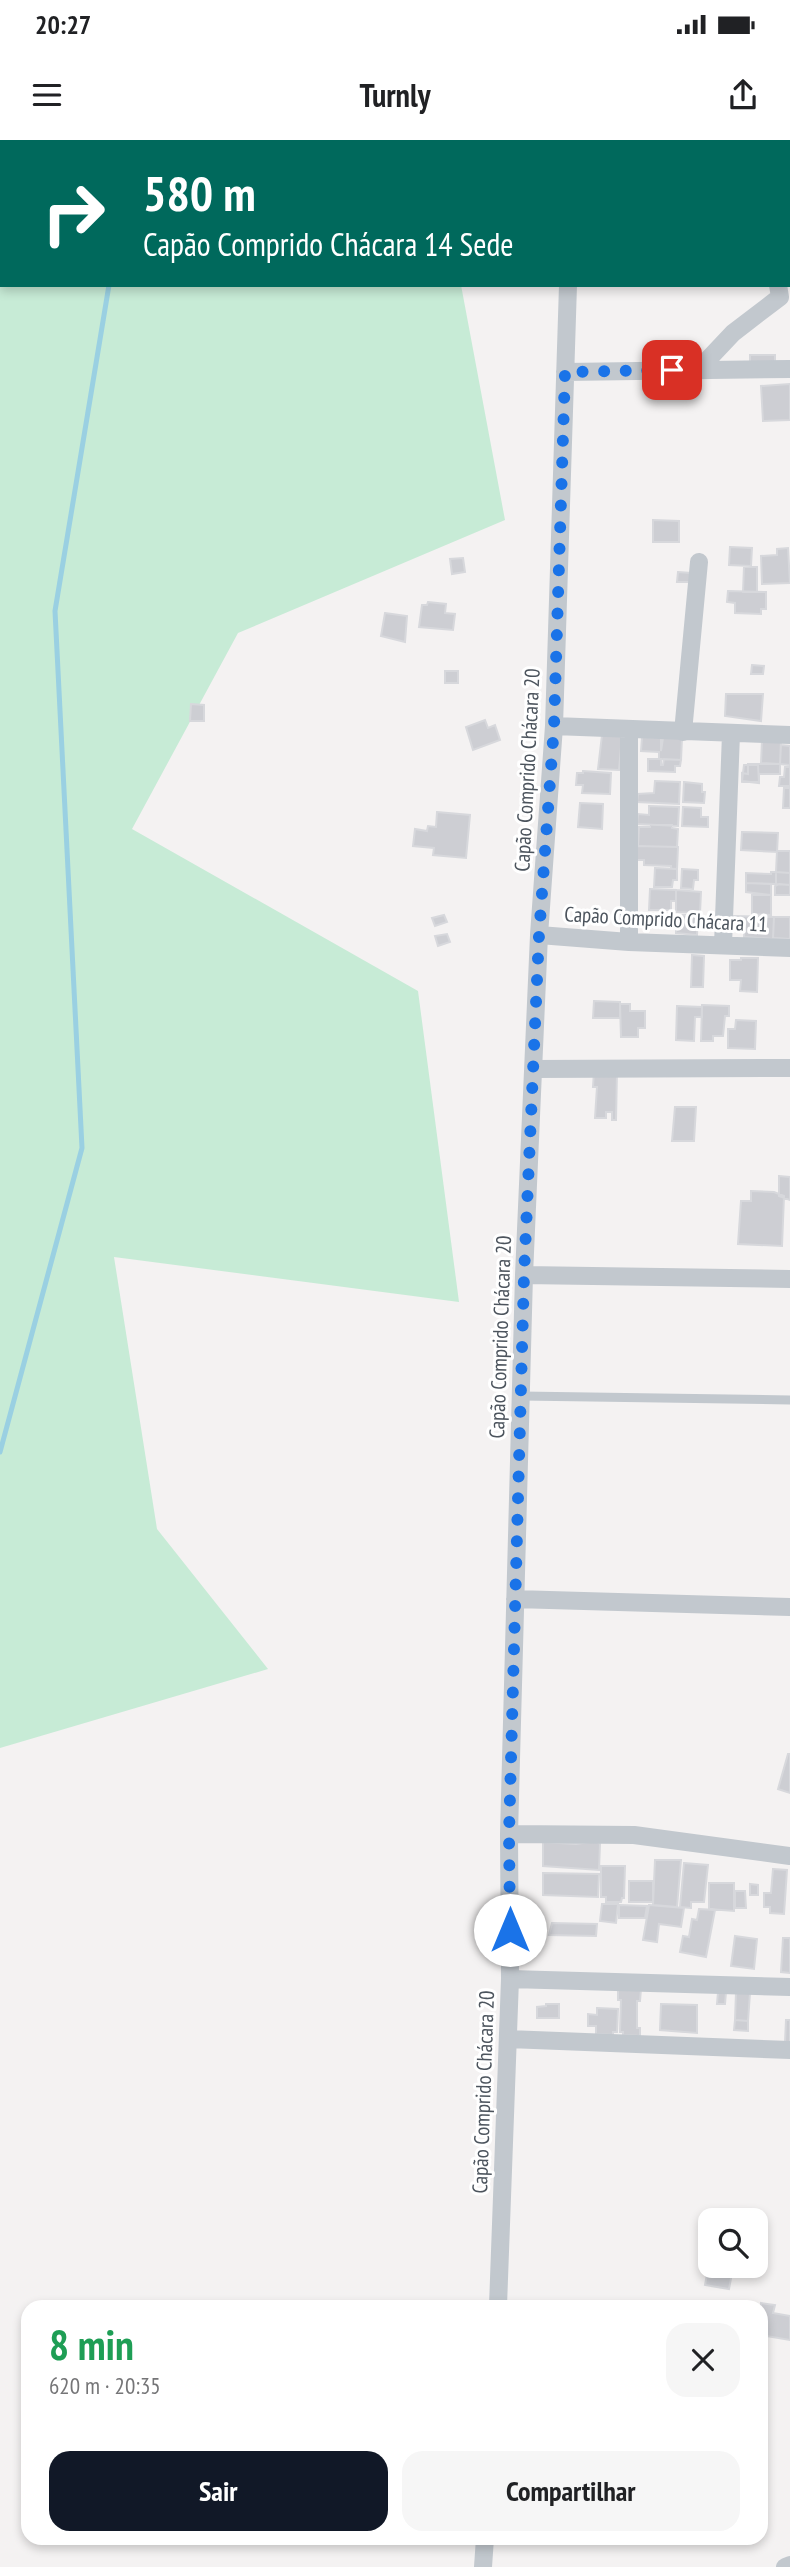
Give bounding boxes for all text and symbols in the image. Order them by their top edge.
text: 20:27 [35,8,91,41]
text: Turnly [359,74,431,116]
icon: menu [28,76,66,114]
icon: share [724,76,762,114]
text: 580 m [143,161,256,225]
icon: right [28,168,119,259]
text: Capão Comprido Chácara 14 Sede [143,223,514,265]
pin [642,340,702,400]
icon: arrive [653,351,691,389]
street label: Capão Comprido Chácara 20 [508,668,546,872]
street label: Capão Comprido Chácara 11 [564,900,768,938]
street label: Capão Comprido Chácara 20 [483,1235,517,1439]
position arrow [473,1893,547,1967]
street label: Capão Comprido Chácara 20 [466,1990,500,2194]
map controls [698,2208,768,2278]
button: search [698,2208,768,2278]
text: 8 min [49,2317,134,2372]
button: close [666,2323,740,2397]
text: 620 m · 20:35 [49,2371,161,2400]
button: Sair [49,2451,388,2531]
button: Compartilhar [402,2451,740,2531]

